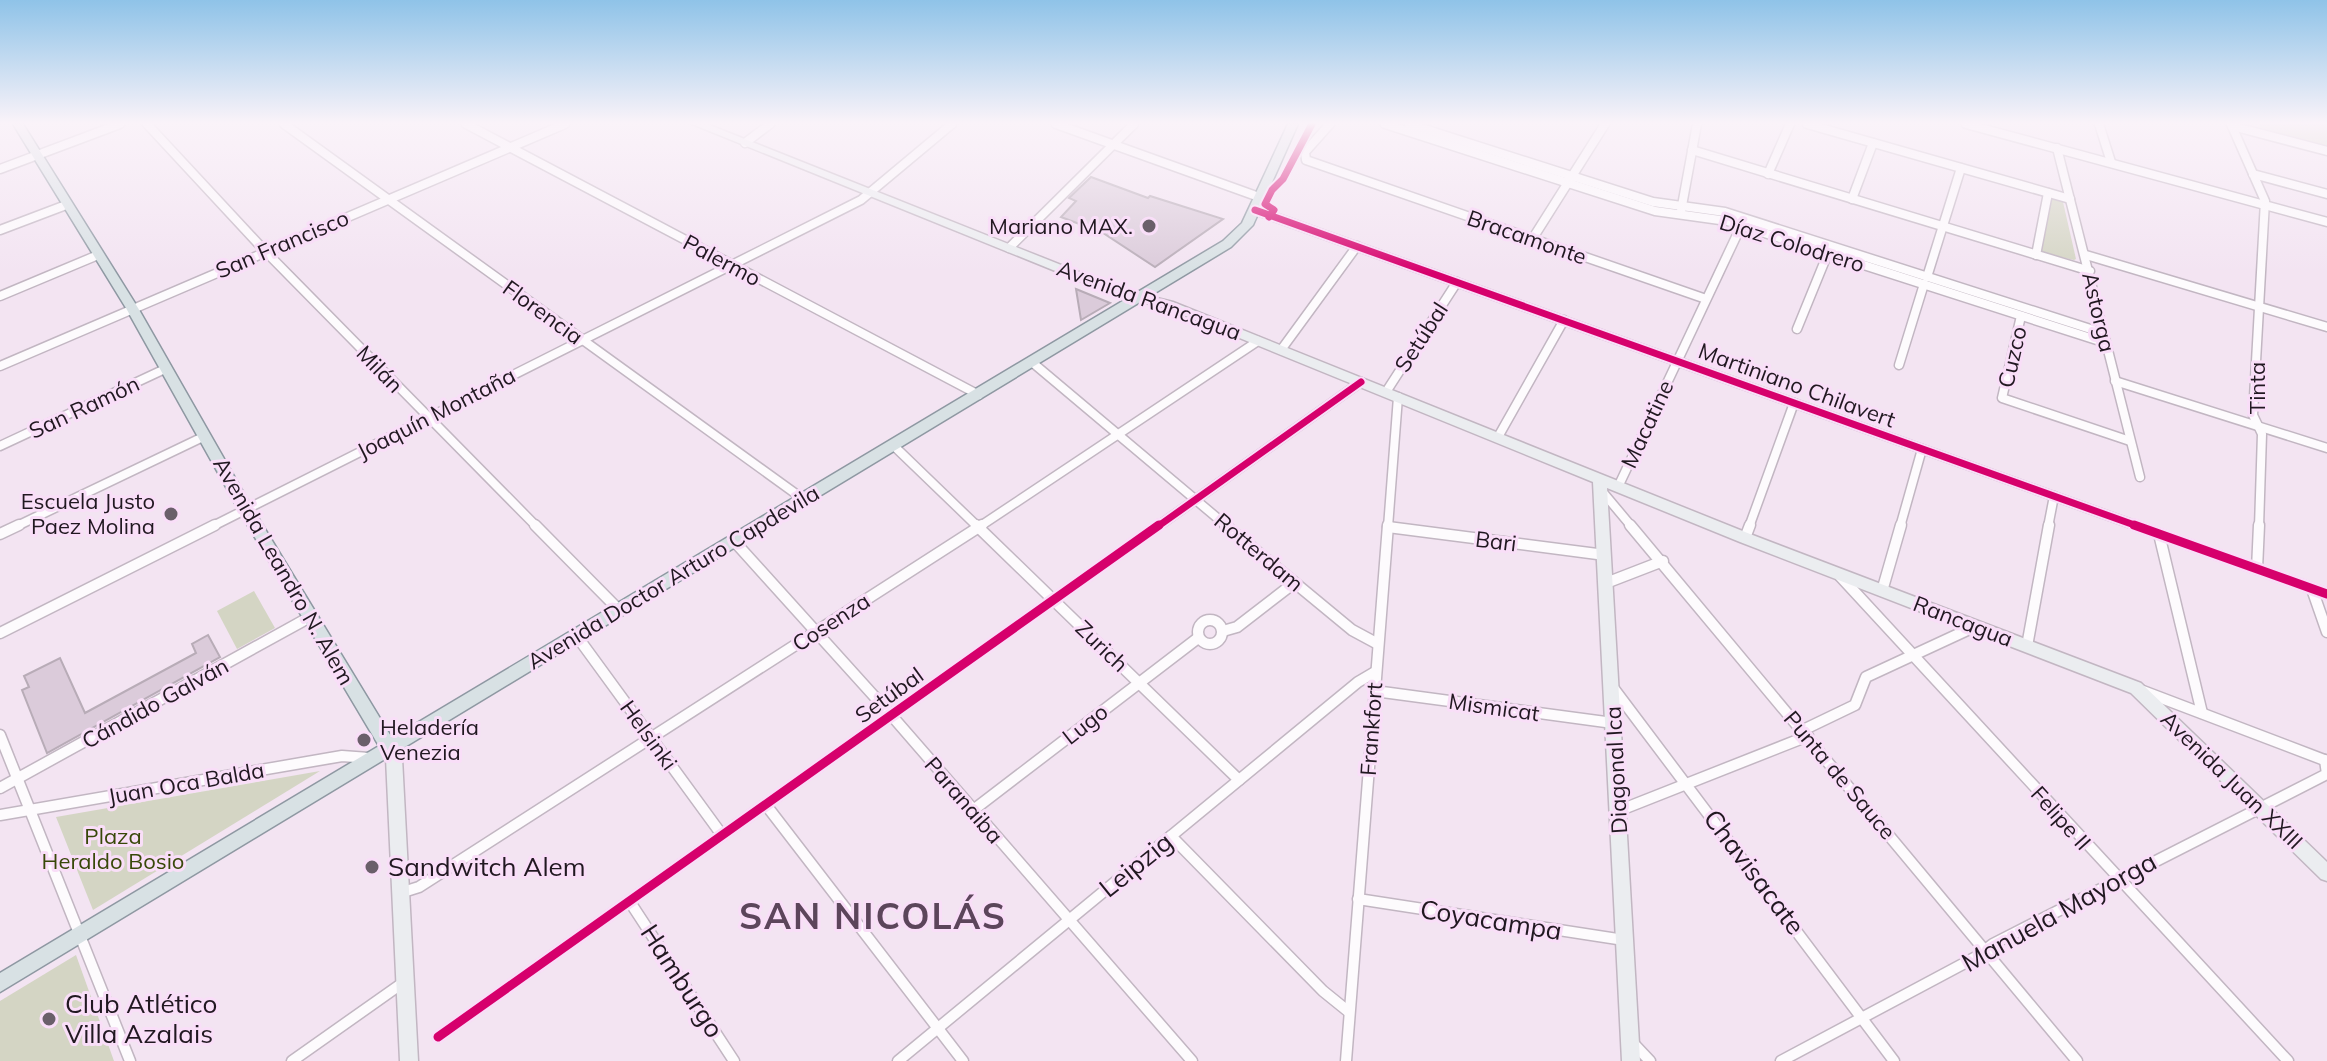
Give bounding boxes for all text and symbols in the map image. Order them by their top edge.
street label: San Francisco [211,203,353,285]
street label: Bracamonte [1464,204,1590,270]
street label: Díaz Colodrero [1716,208,1868,278]
place label: Mariano MAX. [989,212,1133,240]
marker: Mariano MAX. [1140,217,1158,235]
street label: Palermo [678,228,766,292]
street label: Avenida Rancagua [1053,254,1245,346]
street label: Astorga [2076,269,2122,355]
street label: Florencia [497,274,589,350]
street label: Setúbal [1388,297,1454,377]
street label: Cuzco [1991,324,2033,390]
street label: Martiniano Chilavert [1695,336,1899,434]
street label: Milán [351,339,409,399]
street label: Joaquín Montaña [352,361,520,465]
street label: Tinta [2243,362,2271,414]
street label: San Ramón [24,369,144,445]
street label: Macatine [1614,376,1680,472]
street label: Avenida Leandro N. Alem [207,452,361,690]
street label: Avenida Doctor Arturo Capdevila [522,479,824,675]
place label: Escuela Justo Paez Molina [21,487,155,540]
marker: Escuela Justo Paez Molina [162,505,180,523]
street label: Rotterdam [1209,507,1309,597]
street label: Bari [1474,525,1518,557]
street label: Cosenza [787,587,875,657]
street label: Rancagua [1909,589,2017,653]
street label: Zurich [1070,614,1134,678]
street label: Cándido Galván [77,651,233,755]
street label: Setúbal [849,661,929,729]
street label: Frankfort [1354,681,1388,777]
street label: Mismicat [1447,687,1541,727]
street label: Helsinki [614,695,684,775]
street label: Lugo [1057,697,1113,751]
street label: Punta de Sauce [1778,705,1902,845]
street label: Avenida Juan XXIII [2155,705,2309,855]
street label: Diagonal Ica [1599,706,1633,834]
place label: Heladería Venezia [380,713,479,766]
marker: Heladería Venezia [355,731,373,749]
street label: Paranaiba [919,751,1009,849]
street label: Juan Oca Balda [106,755,266,811]
street label: Felipe II [2025,780,2097,856]
street label: Chavisacate [1697,802,1812,941]
park label: Plaza Heraldo Bosio [42,822,184,875]
street label: Leipzig [1092,825,1179,904]
street label: Manuela Mayorga [1956,844,2162,979]
place label: Sandwitch Alem [388,850,586,883]
marker: Sandwitch Alem [363,858,381,876]
street label: Coyacampa [1418,892,1564,947]
district label: SAN NICOLÁS [739,893,1007,938]
street label: Hamburgo [634,918,731,1044]
place label: Club Atlético Villa Azalais [65,987,217,1050]
marker: Club Atlético Villa Azalais [40,1010,58,1028]

